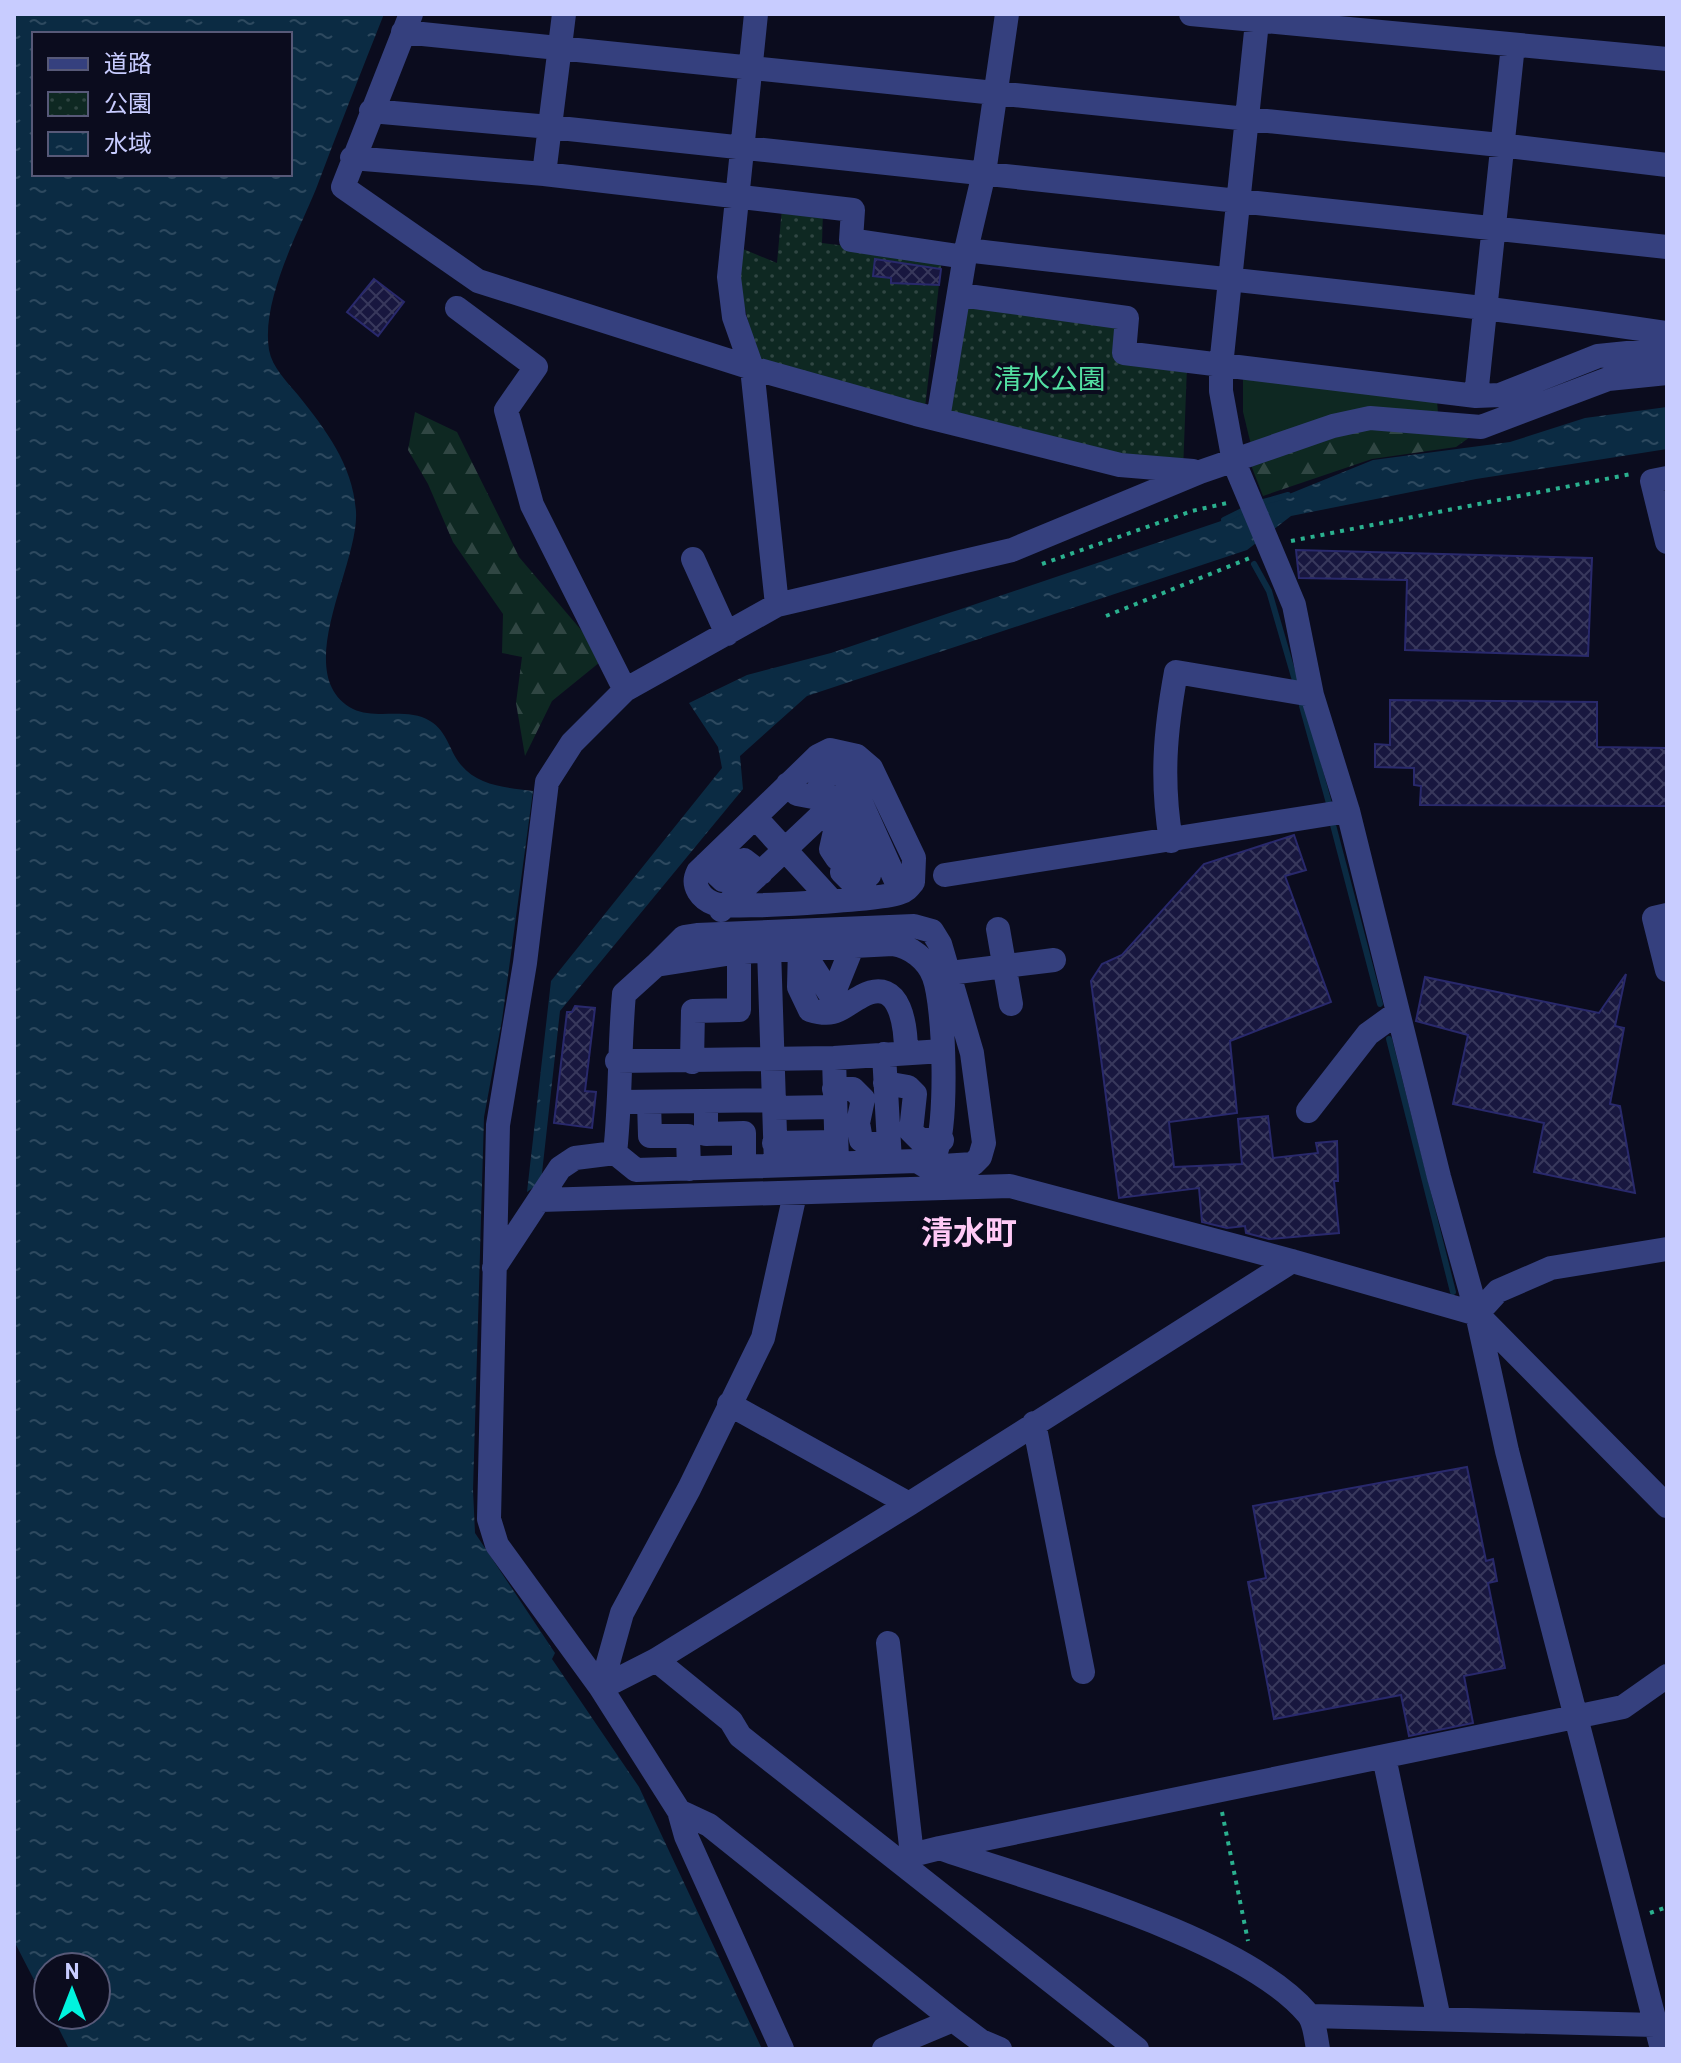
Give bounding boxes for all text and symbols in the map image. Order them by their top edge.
legend [32,32,292,176]
text: 道路 [104,48,152,77]
text: 公園 [104,88,152,117]
text: 水域 [104,128,152,157]
park label: 清水公園 [994,361,1106,395]
district label: 清水町 [921,1212,1017,1250]
north arrow [32,1951,112,2031]
text: N [65,1957,79,1983]

